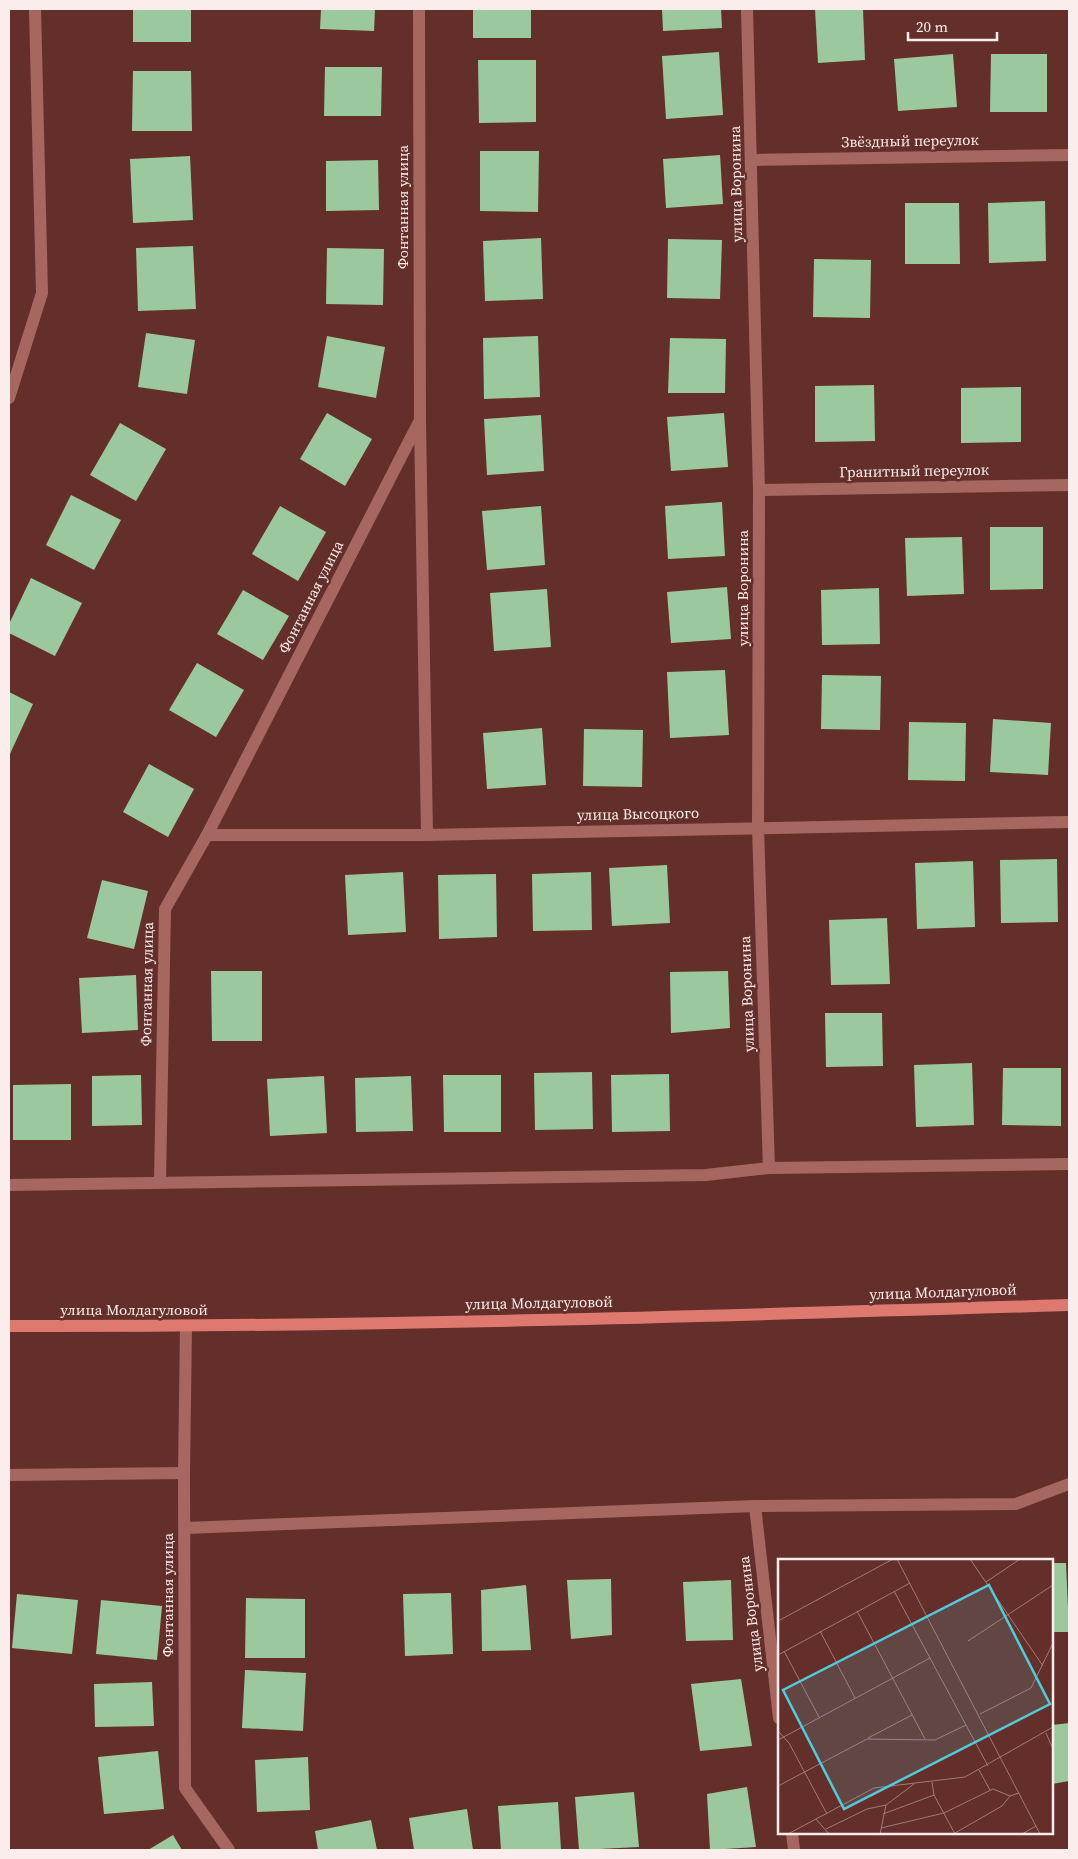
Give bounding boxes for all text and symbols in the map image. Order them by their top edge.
scale bar [908,10,997,42]
text: 20 m [916,16,948,37]
street label: улица Воронина [724,125,747,242]
street label: Звёздный переулок [841,129,980,152]
street label: Фонтанная улица [392,145,413,269]
street label: Гранитный переулок [839,459,990,482]
street label: улица Воронина [732,529,753,646]
street label: Фонтанная улица [273,536,348,657]
street label: улица Высоцкого [577,802,699,825]
street label: Фонтанная улица [135,921,158,1046]
street label: улица Воронина [734,935,759,1053]
street label: улица Молдагуловой [869,1278,1017,1305]
street label: улица Молдагуловой [465,1291,613,1314]
street label: улица Молдагуловой [60,1299,208,1320]
street label: Фонтанная улица [157,1533,178,1657]
street label: улица Воронина [733,1555,768,1673]
inset map [778,1559,1053,1834]

